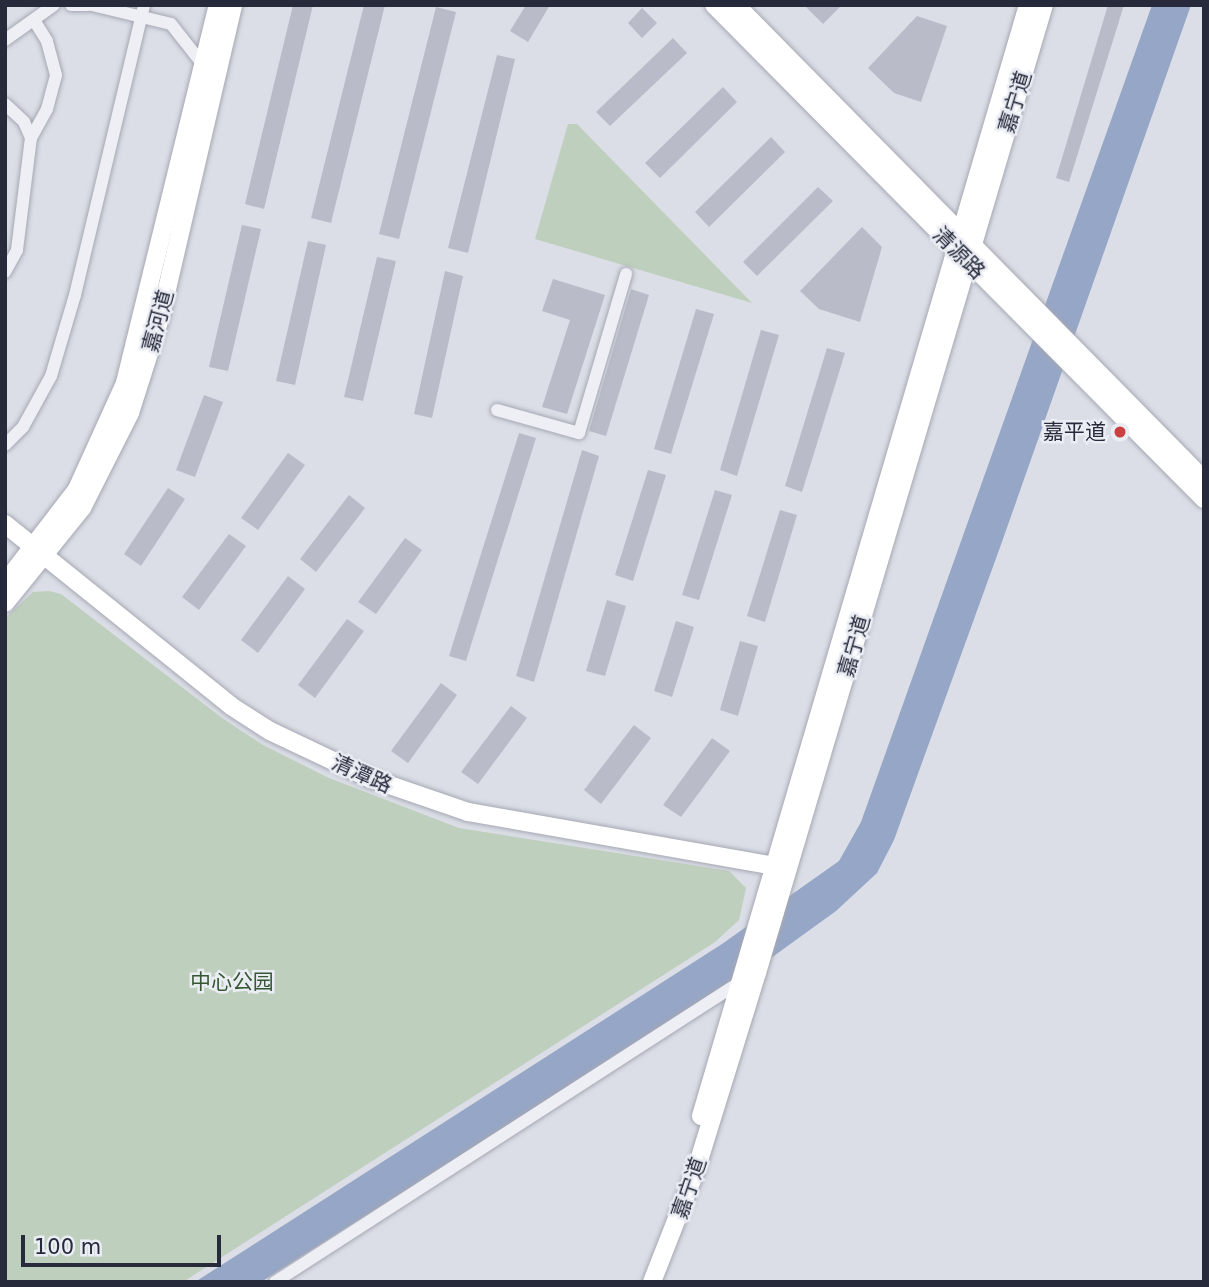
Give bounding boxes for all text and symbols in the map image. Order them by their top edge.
street label: 嘉宁道 [994,68,1036,136]
street label: 清源路 [928,222,990,284]
street label: 嘉河道 [138,287,178,355]
place label: 嘉平道 [1043,419,1106,445]
marker: 嘉平道 [1112,424,1128,440]
street label: 嘉宁道 [833,612,875,680]
street label: 清潭路 [328,750,396,798]
park label: 中心公园 [190,969,274,995]
street label: 嘉宁道 [667,1154,711,1222]
scale bar [24,1220,224,1264]
text: 100 m [34,1235,101,1259]

